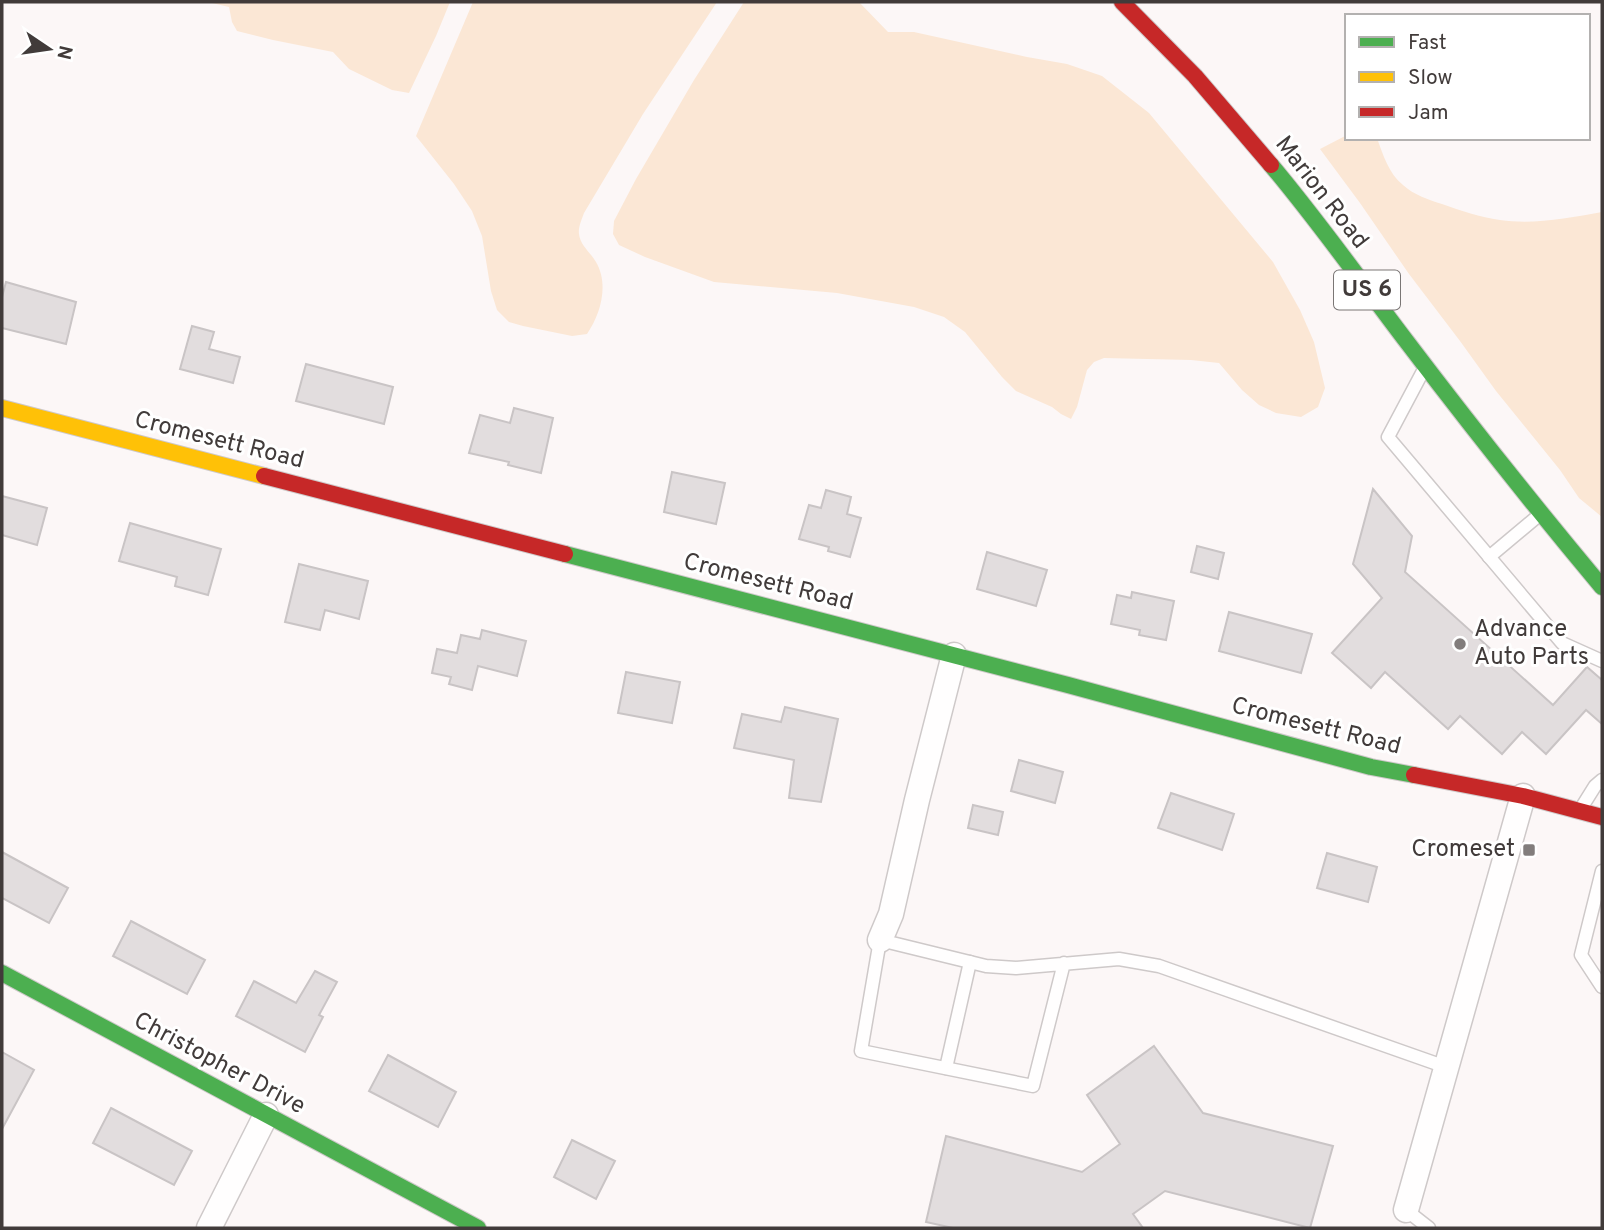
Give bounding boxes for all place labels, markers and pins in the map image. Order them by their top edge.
place label: Advance Auto Parts [1474,615,1589,673]
marker: Advance Auto Parts [1452,636,1468,652]
place label: Cromeset [1411,835,1515,865]
marker: Cromeset [1521,842,1537,858]

